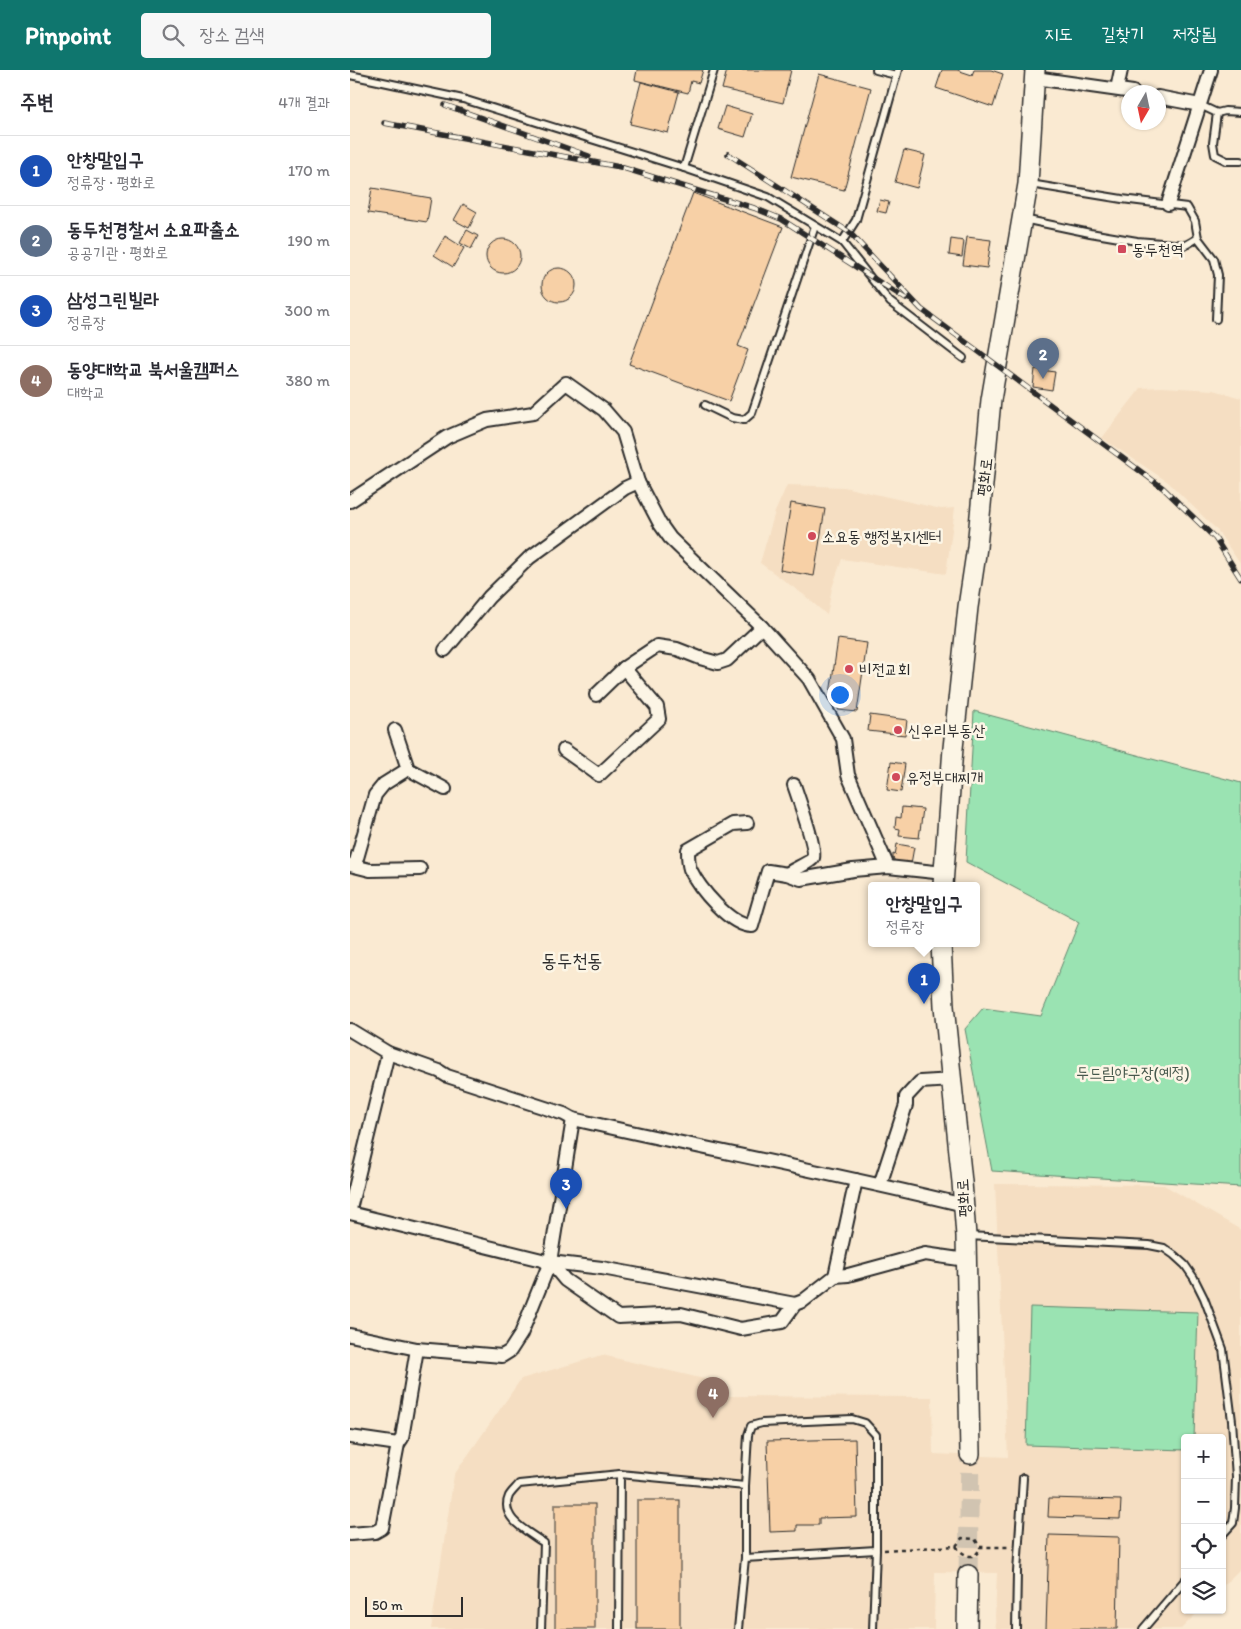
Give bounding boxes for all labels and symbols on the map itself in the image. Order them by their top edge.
north arrow [1121,85,1166,130]
place label: 동두천역 [1132,240,1184,259]
marker: 동두천역 [1116,243,1128,255]
pin: 2 [1027,338,1059,379]
street label: 평화로 [973,457,996,497]
place label: 소요동 행정복지센터 [822,527,941,546]
marker: 소요동 행정복지센터 [806,530,818,542]
place label: 비전교회 [859,660,911,679]
marker: 비전교회 [843,663,855,675]
your location [827,682,853,708]
place label: 신우리부동산 [908,721,985,740]
marker: 신우리부동산 [892,724,904,736]
place label: 유정부대찌개 [906,768,983,787]
marker: 유정부대찌개 [890,771,902,783]
district label: 동두천동 [541,949,603,972]
pin: 1 [908,963,940,1004]
park label: 두드림야구장(예정) [1076,1063,1190,1082]
pin: 3 [550,1168,582,1209]
street label: 평화로 [953,1178,974,1218]
pin: 4 [697,1377,729,1418]
scale bar [365,1594,462,1617]

